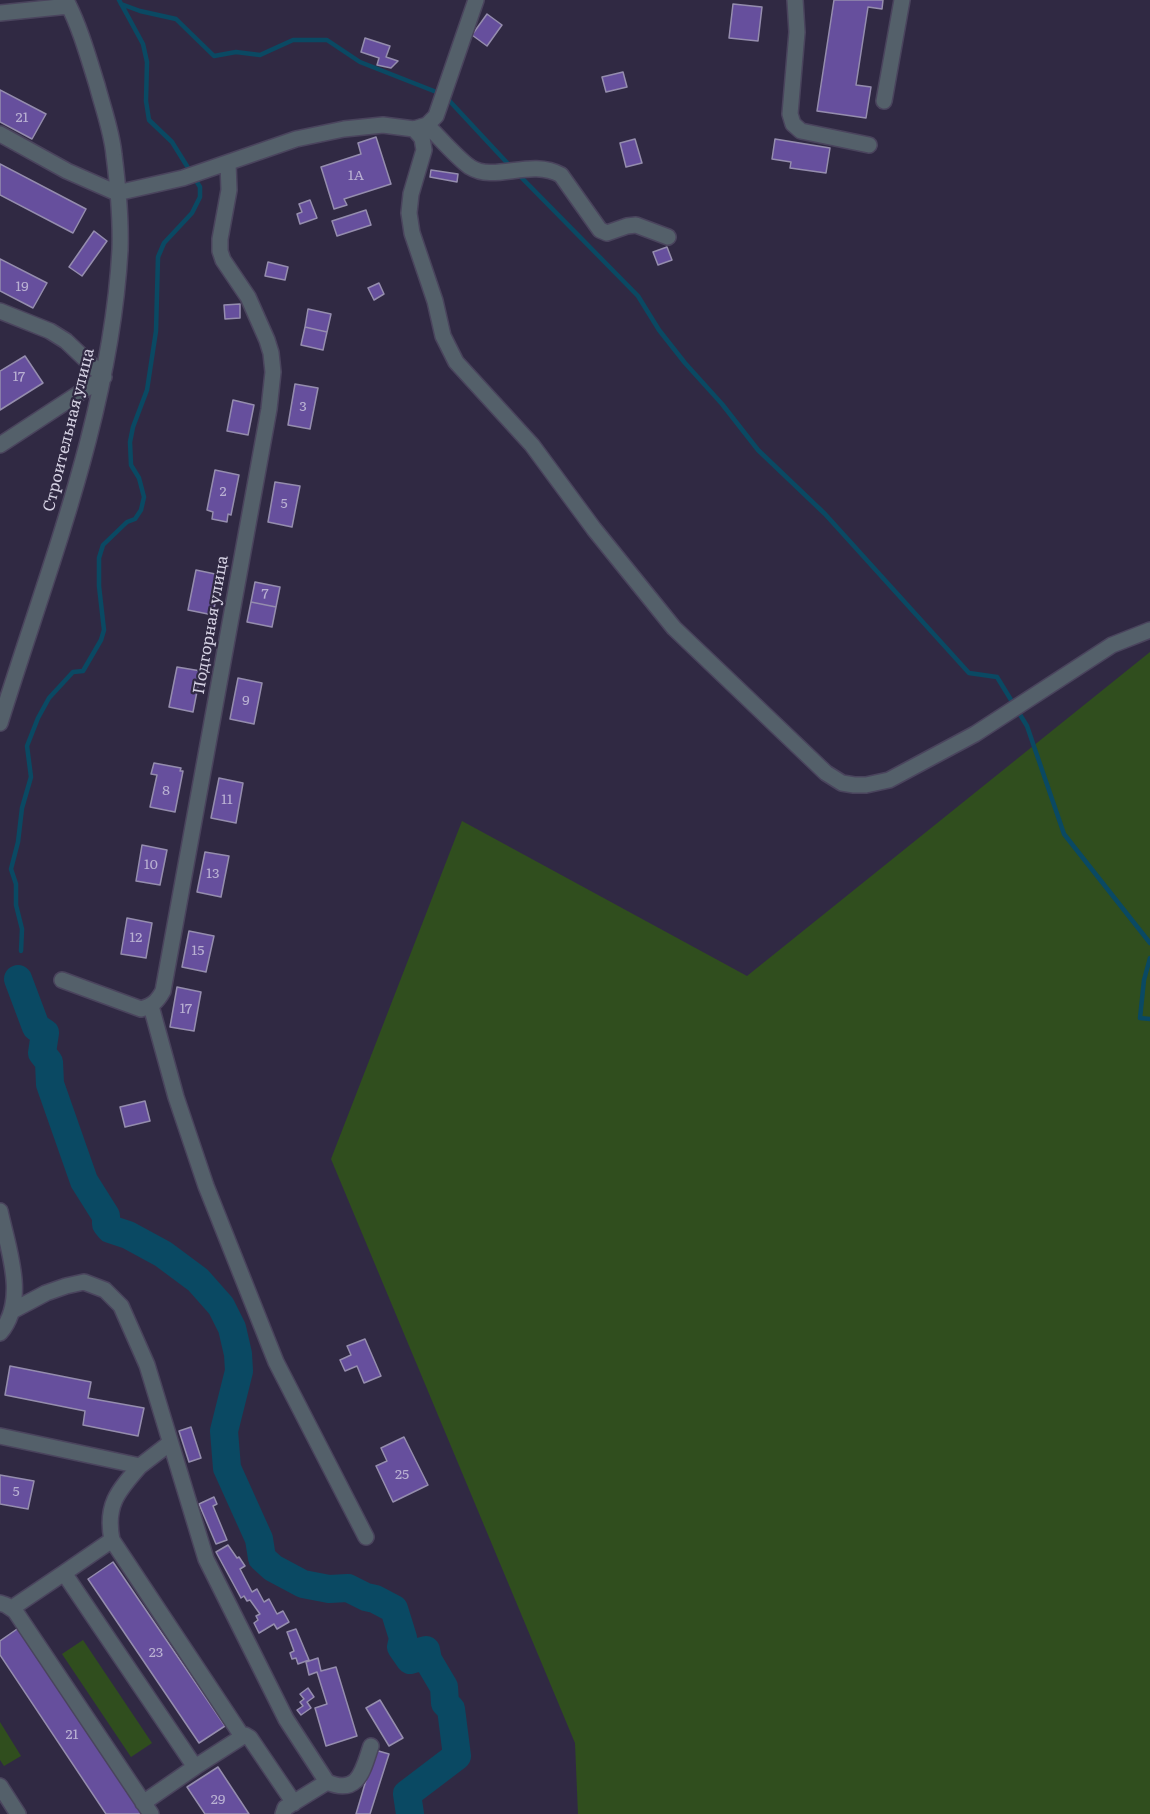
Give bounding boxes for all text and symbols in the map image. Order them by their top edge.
house number: 21 [16,110,28,126]
house number: 1А [348,168,364,184]
house number: 19 [15,279,29,295]
street label: Строительная улица [39,346,99,514]
house number: 17 [13,369,25,385]
house number: 3 [299,399,307,415]
house number: 2 [219,484,227,500]
house number: 5 [280,496,288,512]
street label: Подгорная улица [189,554,233,696]
house number: 7 [261,586,269,602]
house number: 9 [242,693,250,709]
house number: 8 [162,783,170,799]
house number: 11 [221,792,233,808]
house number: 10 [144,857,158,873]
house number: 13 [206,866,220,882]
house number: 12 [130,930,142,946]
house number: 15 [192,943,204,959]
house number: 17 [180,1001,192,1017]
house number: 25 [395,1467,409,1483]
house number: 5 [12,1484,20,1500]
house number: 23 [149,1645,163,1661]
house number: 21 [66,1727,78,1743]
house number: 29 [211,1792,225,1808]

